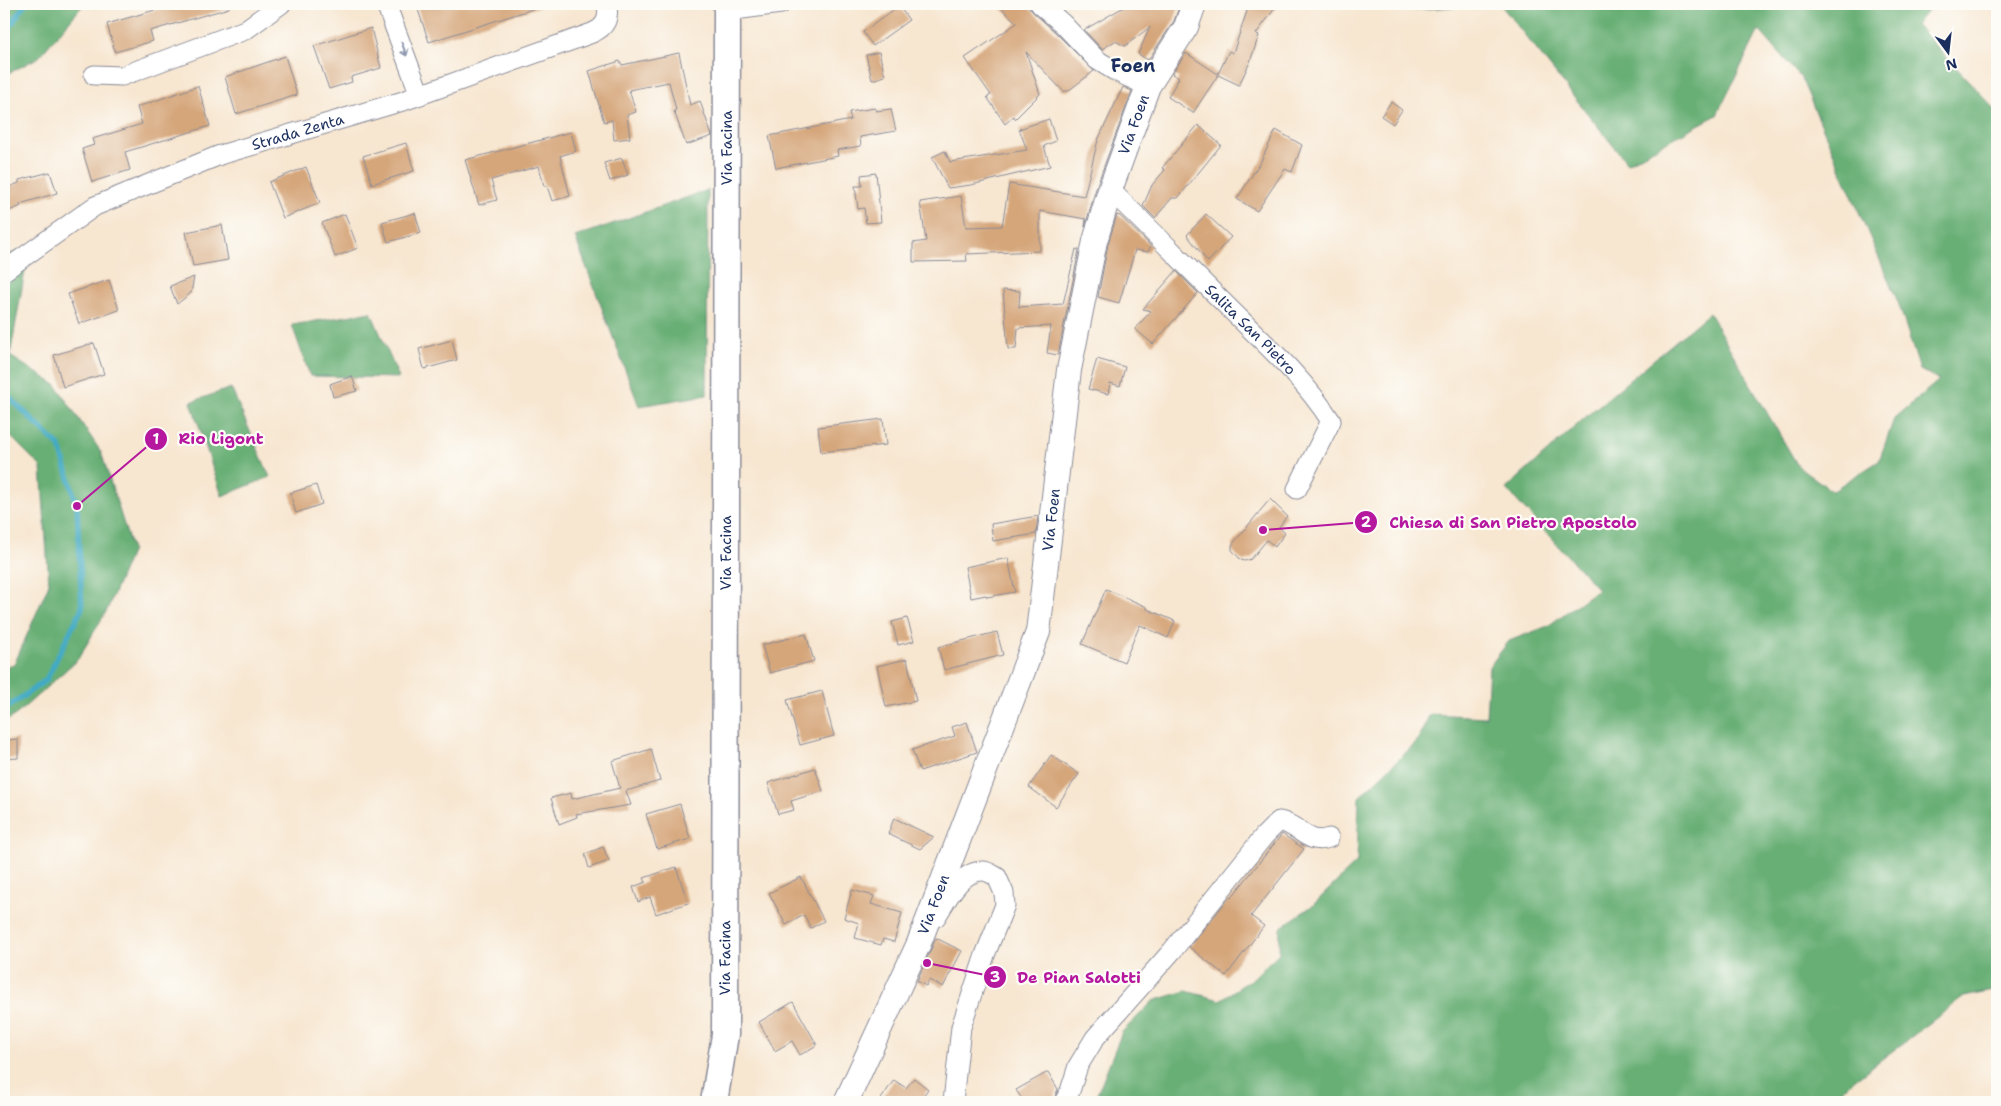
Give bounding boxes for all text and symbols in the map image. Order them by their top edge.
north arrow [1924,28,1974,78]
one-way arrow [400,41,409,56]
district label: Foen [1111,54,1155,78]
text: N [1944,54,1959,75]
street label: Via Foen [1114,92,1154,158]
street label: Strada Zenta [249,109,347,155]
street label: Via Facina [717,110,737,186]
street label: Salita San Pietro [1201,280,1301,379]
callout: Rio Ligont [144,423,273,454]
text: Rio Ligont [179,428,264,449]
text: 1 [153,429,160,449]
street label: Via Foen [1038,487,1065,552]
callout: Chiesa di San Pietro Apostolo [1354,507,1647,538]
text: 2 [1361,512,1372,532]
text: Chiesa di San Pietro Apostolo [1389,512,1637,533]
street label: Via Facina [716,515,736,591]
street label: Via Foen [913,872,954,938]
street label: Via Facina [715,920,735,996]
callout: De Pian Salotti [982,962,1151,993]
text: 3 [990,967,1000,987]
text: De Pian Salotti [1017,967,1141,988]

